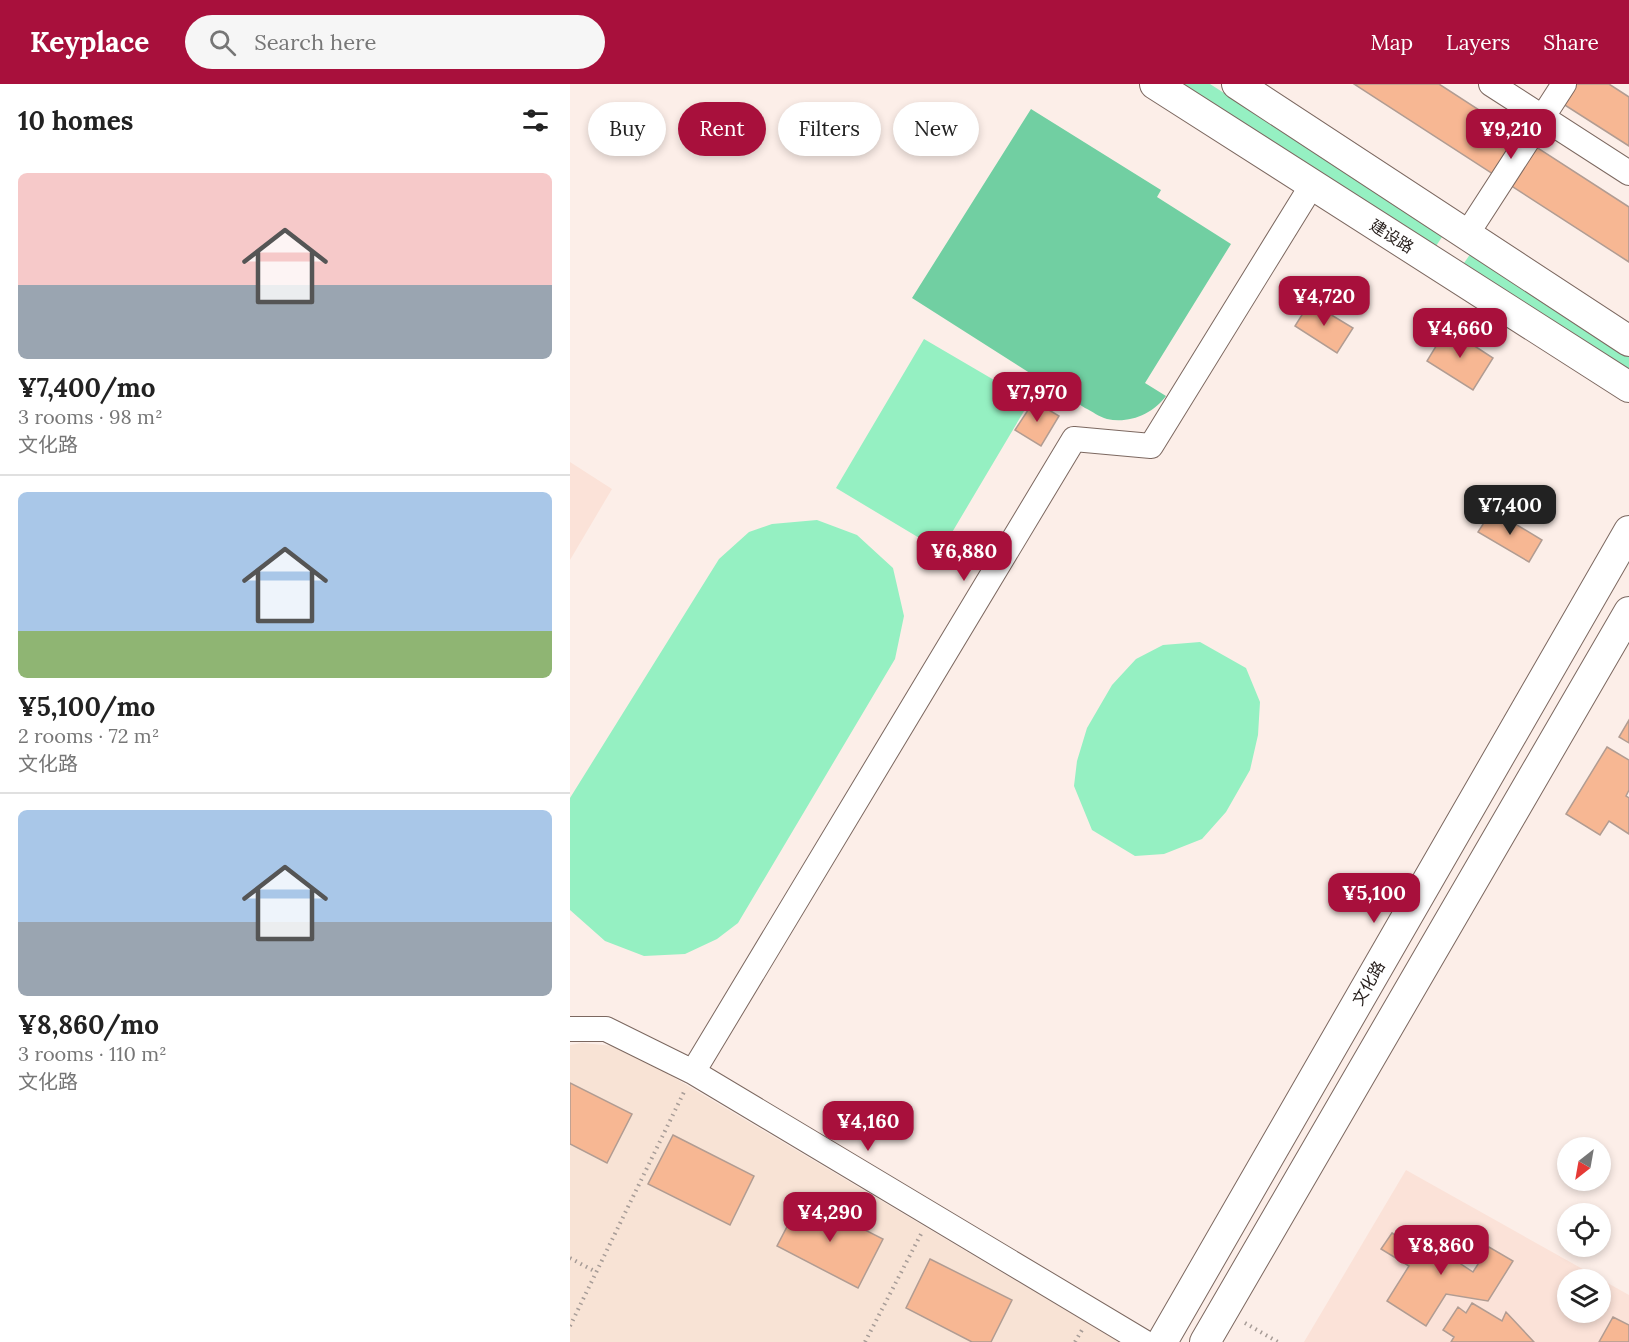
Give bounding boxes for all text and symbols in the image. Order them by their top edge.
search box [185,15,605,69]
text: Keyplace [30,24,149,60]
icon: search [206,26,239,59]
text: Search here [254,28,376,56]
text: Map [1370,29,1413,56]
text: Layers [1446,29,1510,56]
text: Share [1543,29,1599,56]
chip: Buy [588,102,666,156]
chip: Rent [678,102,766,156]
chip: Filters [778,102,881,156]
chip: New [893,102,979,156]
text: 10 homes [18,104,133,137]
icon: filters [519,104,552,137]
pin: ¥9,210 [1462,109,1560,160]
text: ¥9,210 [1480,116,1542,141]
icon: home [231,212,339,320]
street label: 建设路 [1366,215,1418,257]
pin: ¥4,720 [1275,276,1373,327]
text: ¥4,720 [1293,283,1355,308]
pin: ¥4,660 [1411,308,1509,359]
text: ¥4,660 [1427,315,1493,340]
text: ¥7,400/mo [18,371,156,404]
pin: ¥7,970 [988,372,1086,423]
text: ¥7,970 [1006,379,1068,404]
text: 3 rooms · 98 m² [18,404,163,429]
text: 文化路 [18,432,78,457]
pin: ¥7,400 [1461,485,1559,536]
text: ¥7,400 [1478,492,1542,517]
icon: home [231,531,339,639]
pin: ¥6,880 [915,531,1013,582]
text: ¥6,880 [931,538,997,563]
text: ¥5,100/mo [18,690,155,723]
text: 2 rooms · 72 m² [18,723,159,748]
text: 文化路 [18,751,78,776]
icon: home [231,849,339,957]
pin: ¥5,100 [1325,873,1423,924]
text: ¥5,100 [1342,880,1406,905]
street label: 文化路 [1347,957,1389,1009]
text: ¥8,860/mo [18,1008,159,1041]
text: 3 rooms · 110 m² [18,1041,167,1066]
text: 文化路 [18,1069,78,1094]
pin: ¥4,160 [819,1101,917,1152]
text: ¥4,160 [837,1108,899,1133]
north arrow [1557,1137,1611,1191]
map controls [1557,1137,1611,1323]
pin: ¥4,290 [781,1192,879,1243]
text: ¥4,290 [797,1199,863,1224]
button: locate [1557,1203,1611,1257]
pin: ¥8,860 [1392,1225,1490,1276]
text: ¥8,860 [1408,1232,1474,1257]
button: layers [1557,1269,1611,1323]

